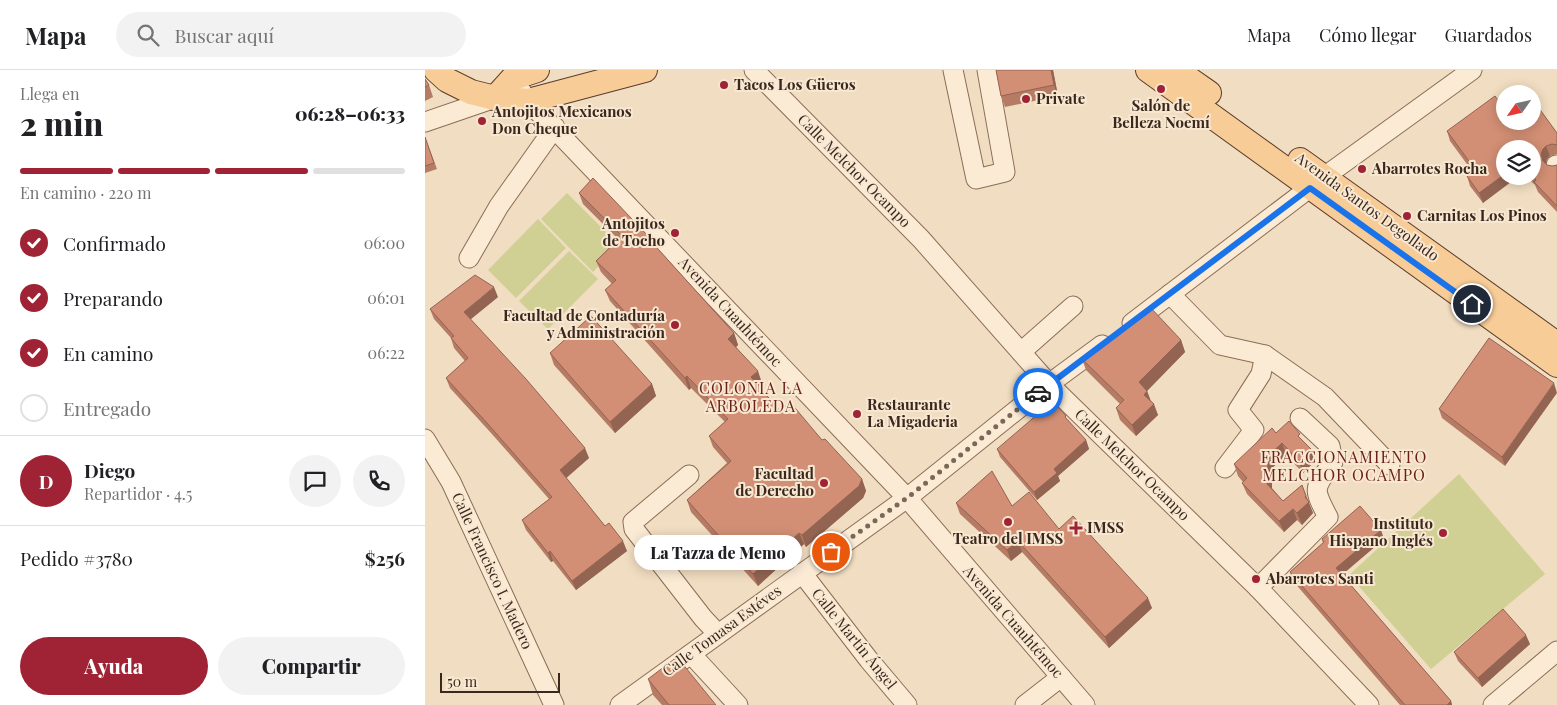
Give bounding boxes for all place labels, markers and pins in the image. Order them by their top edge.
place label: Tacos Los Güeros [734,74,856,94]
marker: Tacos Los Güeros [718,79,730,91]
marker: Salón de Belleza Noemí [1155,83,1167,95]
place label: Private [1036,88,1086,108]
marker: Private [1020,93,1032,105]
place label: Salón de Belleza Noemí [1112,95,1210,132]
place label: Antojitos Mexicanos Don Cheque [491,101,632,138]
marker: Antojitos Mexicanos Don Cheque [476,115,488,127]
place label: Abarrotes Rocha [1371,158,1487,178]
marker: Abarrotes Rocha [1356,163,1368,175]
place label: Carnitas Los Pinos [1417,205,1547,225]
marker: Carnitas Los Pinos [1401,210,1413,222]
place label: Antojitos de Tocho [601,213,665,250]
marker: Antojitos de Tocho [669,227,681,239]
pin [1451,283,1493,325]
place label: Facultad de Contaduría y Administración [503,305,666,342]
marker: Facultad de Contaduría y Administración [669,319,681,331]
place label: Restaurante La Migaderia [867,394,958,431]
marker: Restaurante La Migaderia [851,408,863,420]
place label: Facultad de Derecho [735,463,814,500]
marker: Facultad de Derecho [818,477,830,489]
place label: Instituto Hispano Inglés [1329,513,1433,550]
marker: Teatro del IMSS [1002,516,1014,528]
place label: IMSS [1087,517,1124,537]
marker: IMSS [1069,521,1083,535]
marker: Instituto Hispano Inglés [1437,527,1449,539]
place label: Teatro del IMSS [953,528,1063,548]
pin [810,531,852,573]
callout: La Tazza de Memo [633,534,801,570]
place label: Abarrotes Santi [1265,568,1374,588]
marker: Abarrotes Santi [1250,573,1262,585]

